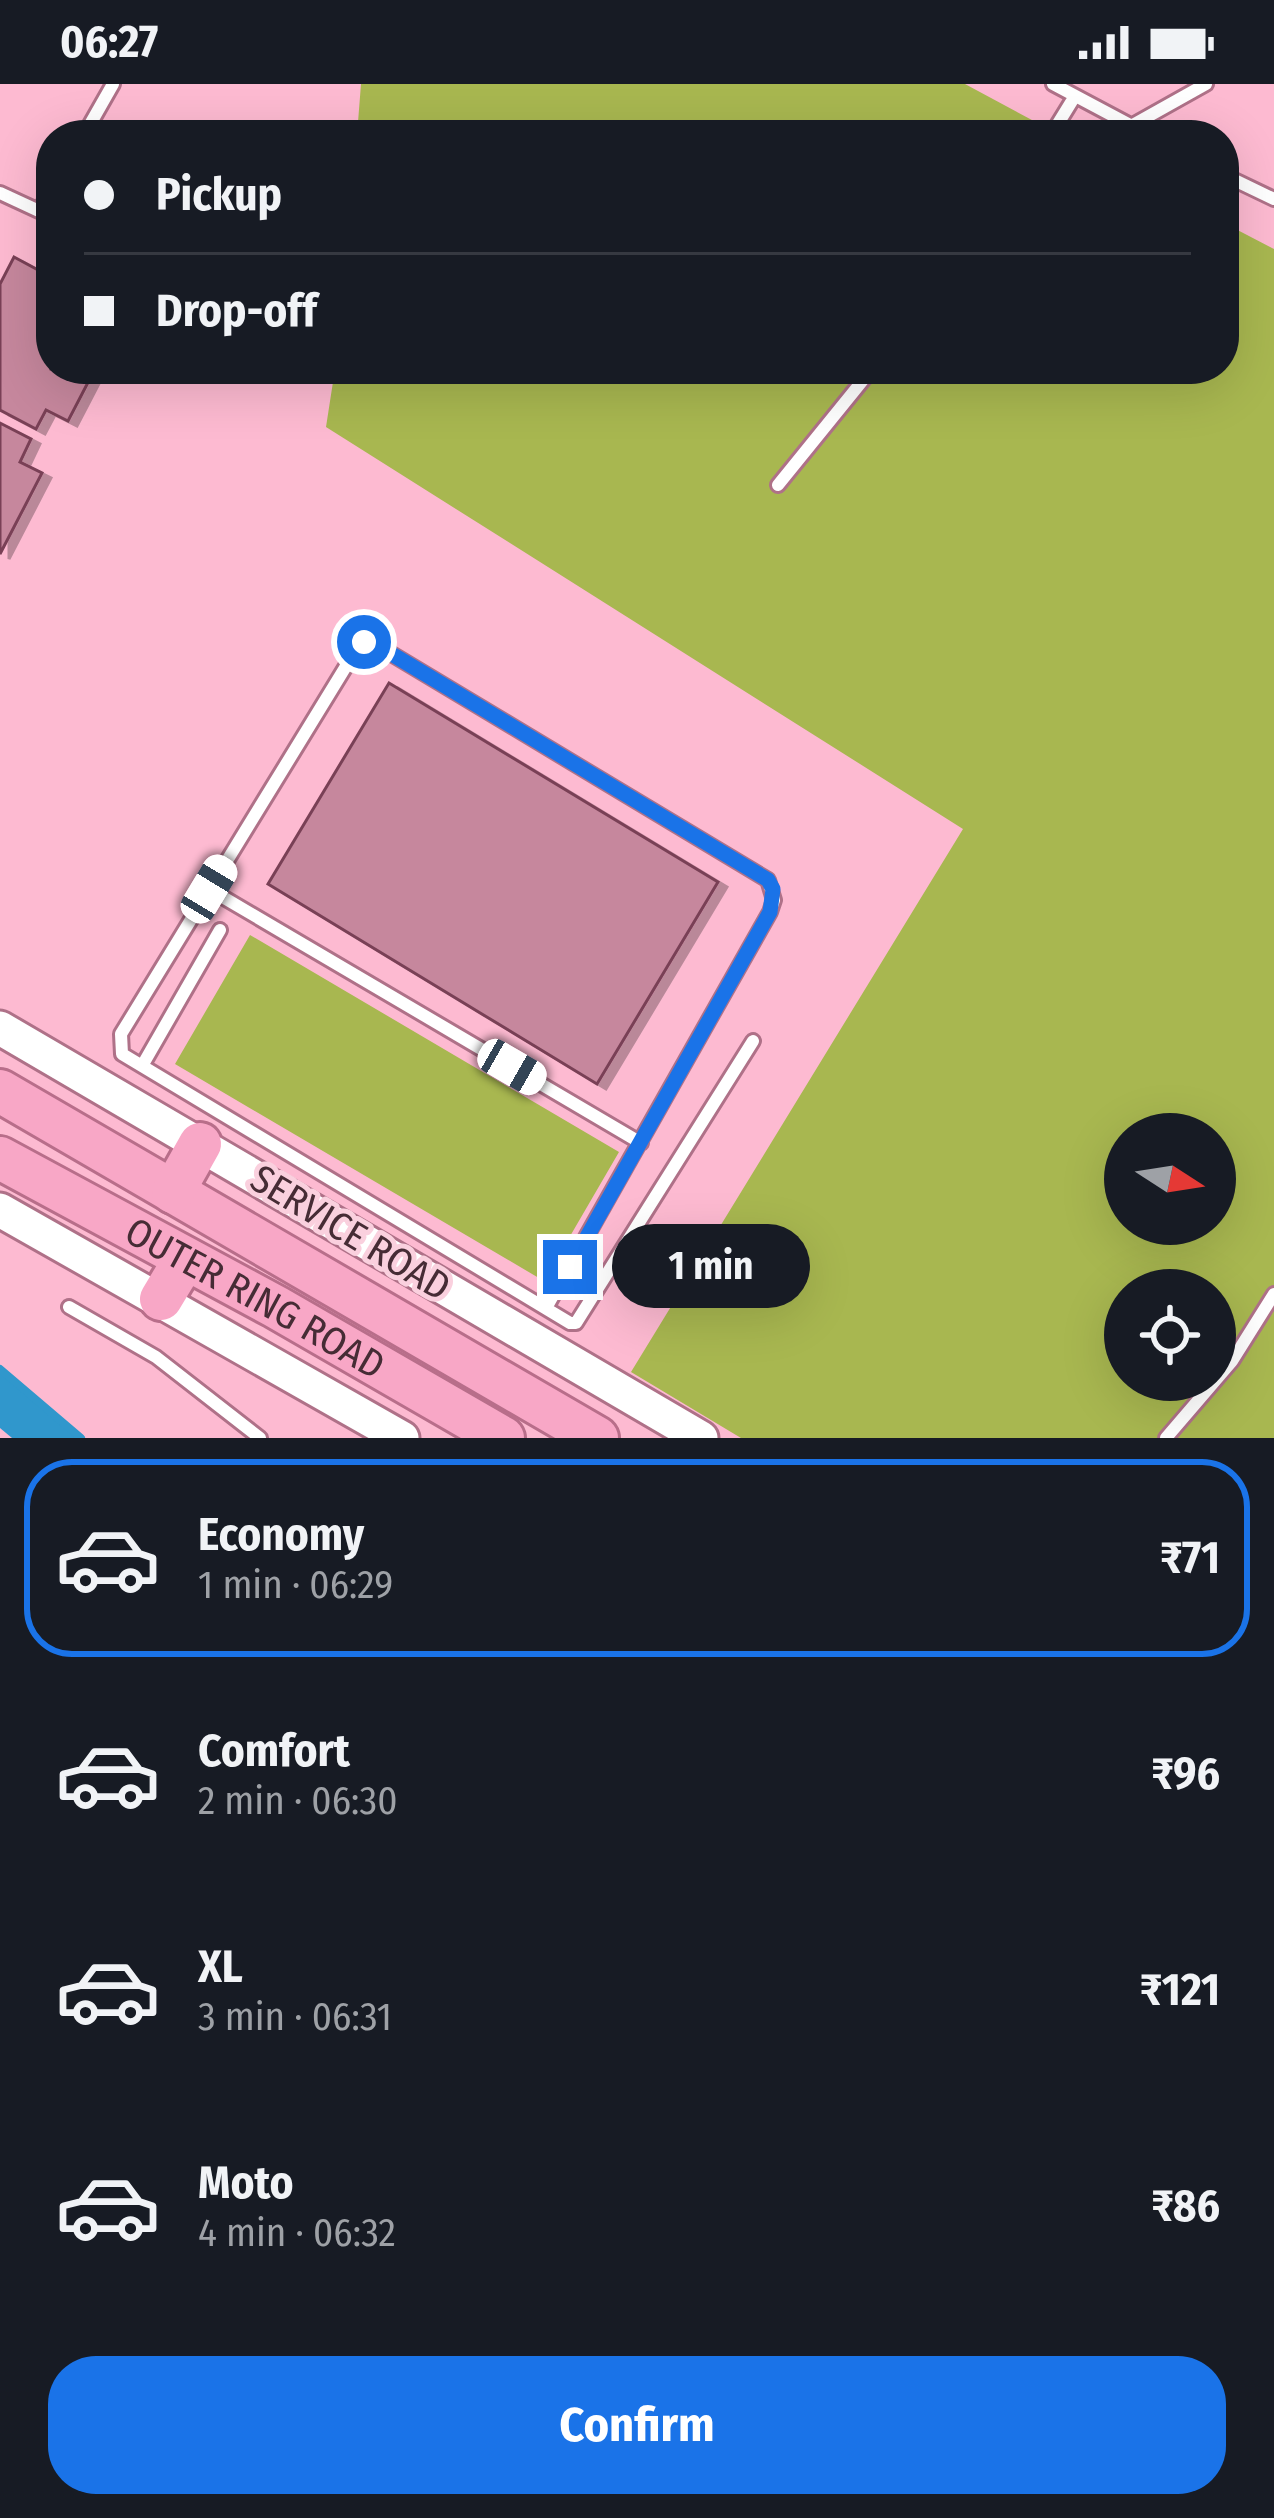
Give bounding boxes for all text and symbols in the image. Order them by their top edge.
text: 06:27 [60,15,158,69]
text: Pickup [156,168,282,222]
text: Drop-off [156,284,317,338]
route start [337,615,391,669]
car [175,849,243,929]
car [472,1033,552,1101]
north arrow [1104,1113,1236,1245]
map controls [1104,1113,1236,1401]
street label: SERVICE ROAD [243,1155,458,1310]
street label: OUTER RING ROAD [117,1208,393,1389]
callout: 1 min [612,1225,810,1309]
route end [543,1240,597,1294]
text: 1 min [669,1243,753,1289]
button: locate [1104,1269,1236,1401]
icon: car [54,1504,162,1612]
text: Economy [198,1508,364,1562]
text: ₹71 [1160,1531,1220,1585]
text: 1 min · 06:29 [198,1562,393,1608]
icon: car [54,1720,162,1828]
text: Comfort [198,1724,350,1778]
text: ₹96 [1151,1747,1220,1801]
text: 2 min · 06:30 [198,1778,398,1824]
icon: car [54,1936,162,2044]
text: XL [198,1940,243,1994]
text: ₹121 [1140,1963,1220,2017]
text: 3 min · 06:31 [198,1994,392,2040]
icon: car [54,2152,162,2260]
text: Moto [198,2156,294,2210]
text: ₹86 [1151,2179,1220,2233]
text: 4 min · 06:32 [198,2210,396,2256]
button: Confirm [48,2356,1226,2494]

